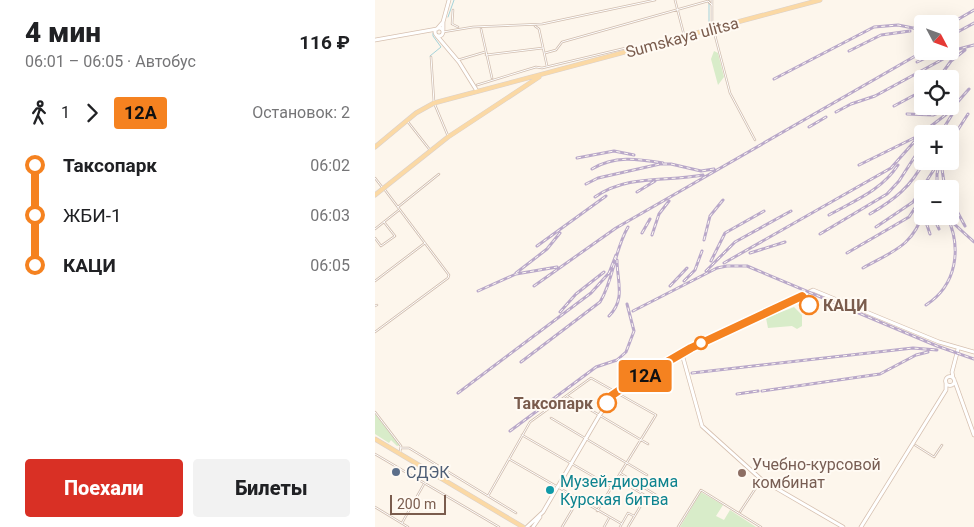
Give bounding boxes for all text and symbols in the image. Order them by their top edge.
street label: Sumskaya ulitsa [624,13,741,62]
north arrow [914,15,959,60]
map controls [914,15,959,225]
text: 4 мин [25,16,101,49]
text: 116 ₽ [299,31,350,54]
text: 06:01 – 06:05 · Автобус [25,52,196,71]
button: locate [914,70,959,115]
icon: walk [25,99,53,127]
icon: forward [78,99,106,127]
text: 12А [124,102,157,123]
text: 1 [61,103,70,122]
text: Остановок: 2 [252,103,350,122]
button: + [914,125,959,170]
text: Таксопарк [63,154,157,177]
text: 06:02 [310,156,350,175]
button: − [914,180,959,225]
text: ЖБИ-1 [63,204,122,227]
text: 06:03 [310,206,350,225]
text: КАЦИ [63,254,116,277]
text: 06:05 [310,256,350,275]
marker: КАЦИ [799,295,819,315]
place label: КАЦИ [823,296,867,315]
unlabelled marker [694,336,708,350]
line badge: 12А [616,360,674,392]
text: 12А [629,365,661,386]
marker: Таксопарк [597,393,617,413]
place label: Таксопарк [514,394,594,413]
place label: Учебно-курсовой комбинат [752,455,881,492]
button: Поехали [25,459,183,517]
button: Билеты [193,459,350,517]
place label: СДЭК [406,463,450,482]
marker: СДЭК [390,466,402,478]
marker: Учебно-курсовой комбинат [736,467,748,479]
place label: Музей-диорама Курская битва [560,472,678,509]
marker: Музей-диорама Курская битва [544,484,556,496]
scale bar [390,492,446,515]
text: 200 m [397,496,436,512]

